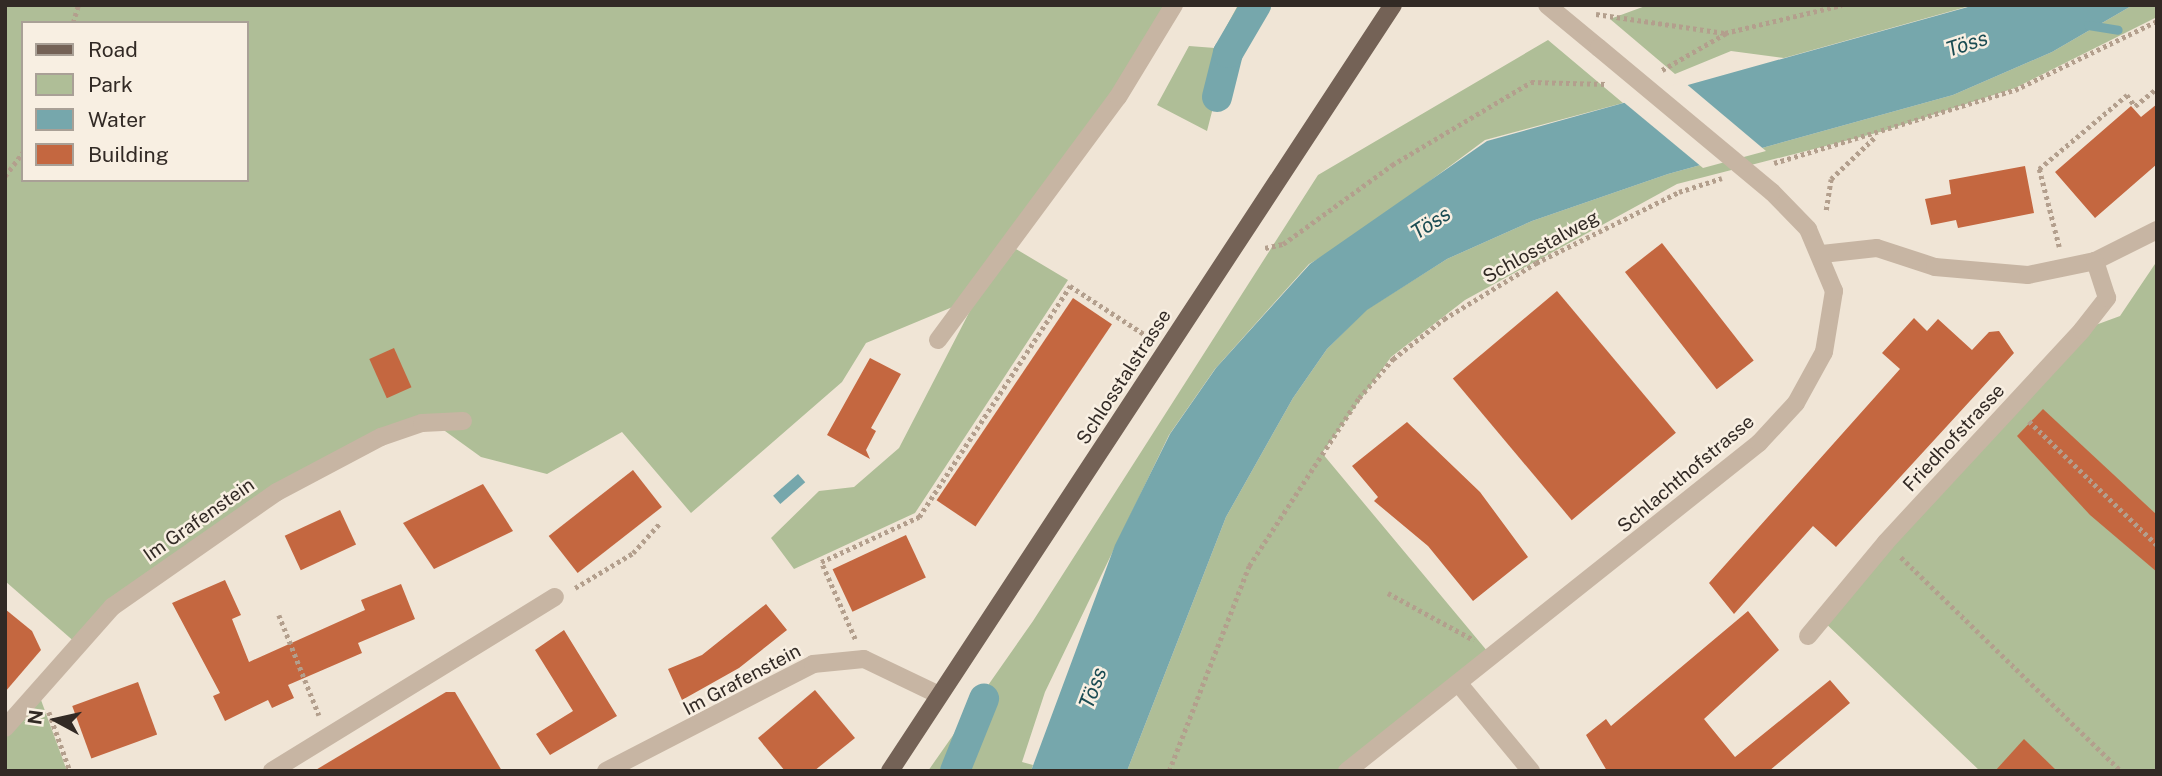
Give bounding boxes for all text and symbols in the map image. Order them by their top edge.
legend [21,21,248,182]
water label: Töss [1943,26,1991,62]
text: Road [88,37,138,62]
text: Park [88,72,133,97]
text: Water [88,107,146,132]
text: Building [88,142,169,167]
water label: Töss [1406,201,1456,245]
street label: Schlosstalweg [1479,206,1603,288]
street label: Schlosstalstrasse [1072,305,1176,449]
street label: Friedhofstrasse [1898,380,2010,496]
street label: Schlachthofstrasse [1613,410,1759,538]
street label: Im Grafenstein [139,473,259,567]
street label: Im Grafenstein [679,639,805,721]
water label: Töss [1074,664,1112,712]
north arrow [21,685,91,755]
text: N [23,708,47,726]

